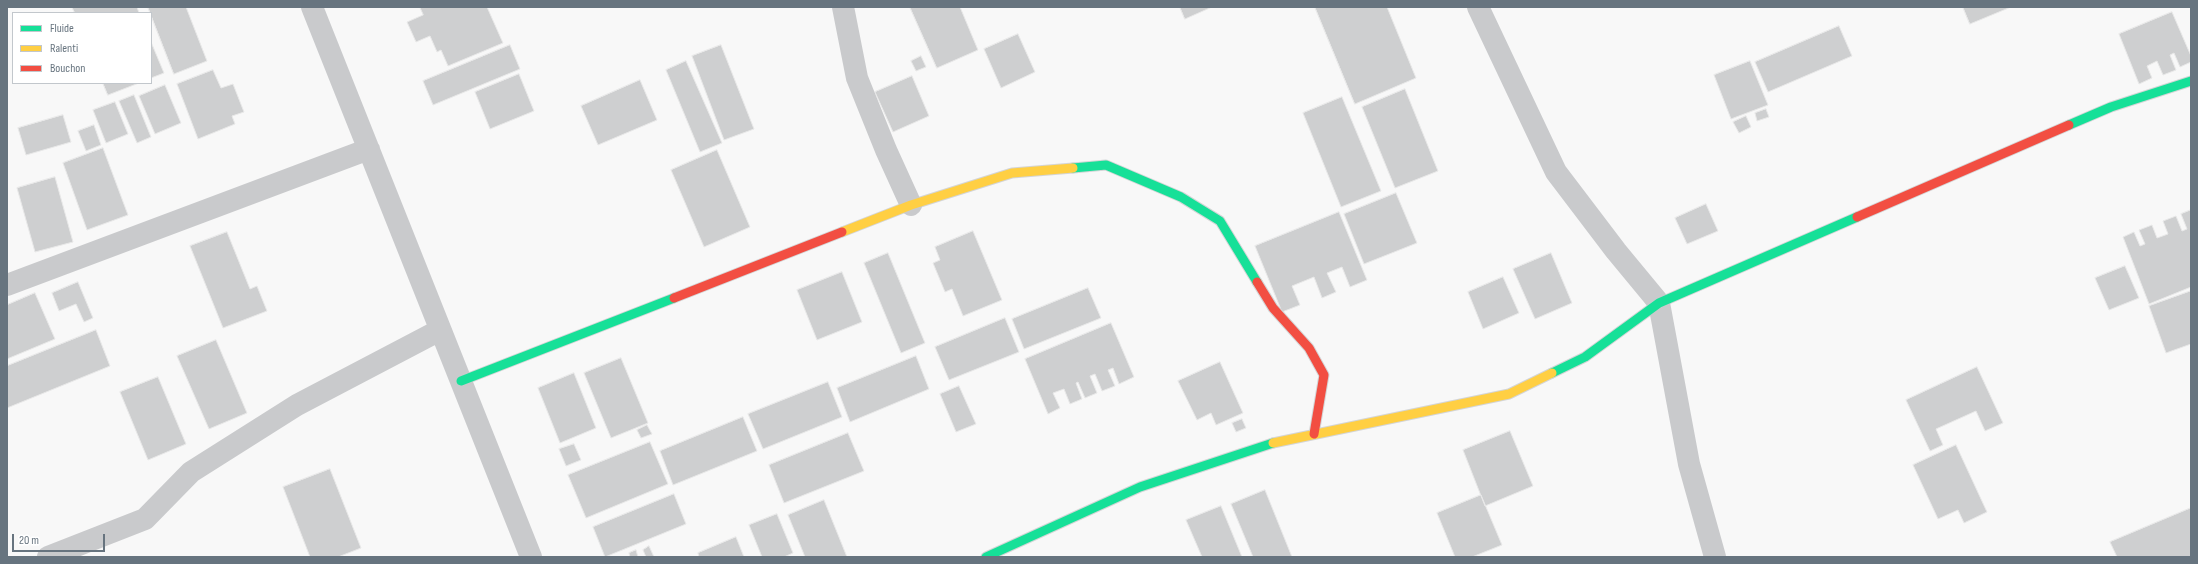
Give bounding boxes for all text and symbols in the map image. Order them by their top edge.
legend [12,12,152,84]
text: Fluide [50,21,74,36]
text: Ralenti [50,41,78,56]
text: Bouchon [50,61,85,76]
scale bar [14,526,107,552]
text: 20 m [19,533,39,548]

